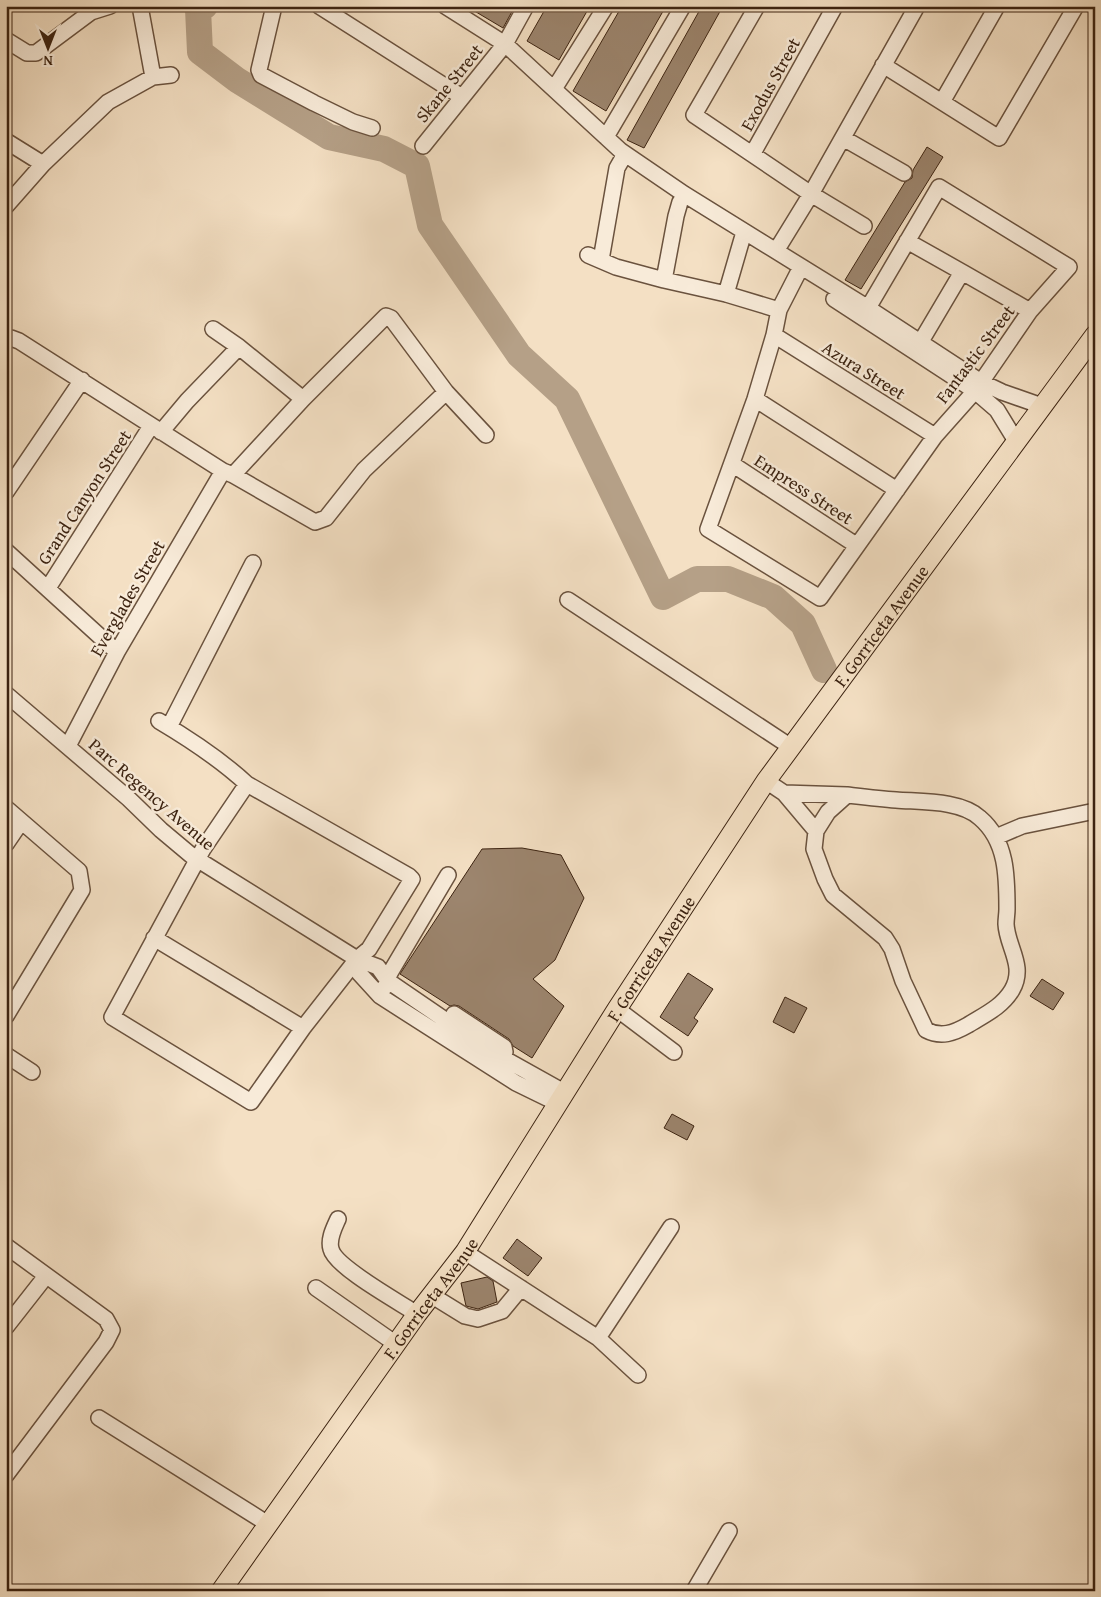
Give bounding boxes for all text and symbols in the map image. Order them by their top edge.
north arrow [22,22,72,72]
street label: Exodus Street [733,32,807,136]
street label: Skane Street [409,37,490,128]
text: N [43,51,53,71]
street label: Fantastic Street [929,298,1022,409]
street label: Azura Street [817,334,911,407]
street label: Grand Canyon Street [30,424,138,570]
street label: Empress Street [749,447,859,531]
street label: Everglades Street [83,534,172,661]
street label: F. Gorriceta Avenue [827,559,935,692]
street label: Parc Regency Avenue [83,731,221,857]
street label: F. Gorriceta Avenue [599,890,701,1027]
street label: F. Gorriceta Avenue [376,1232,484,1364]

